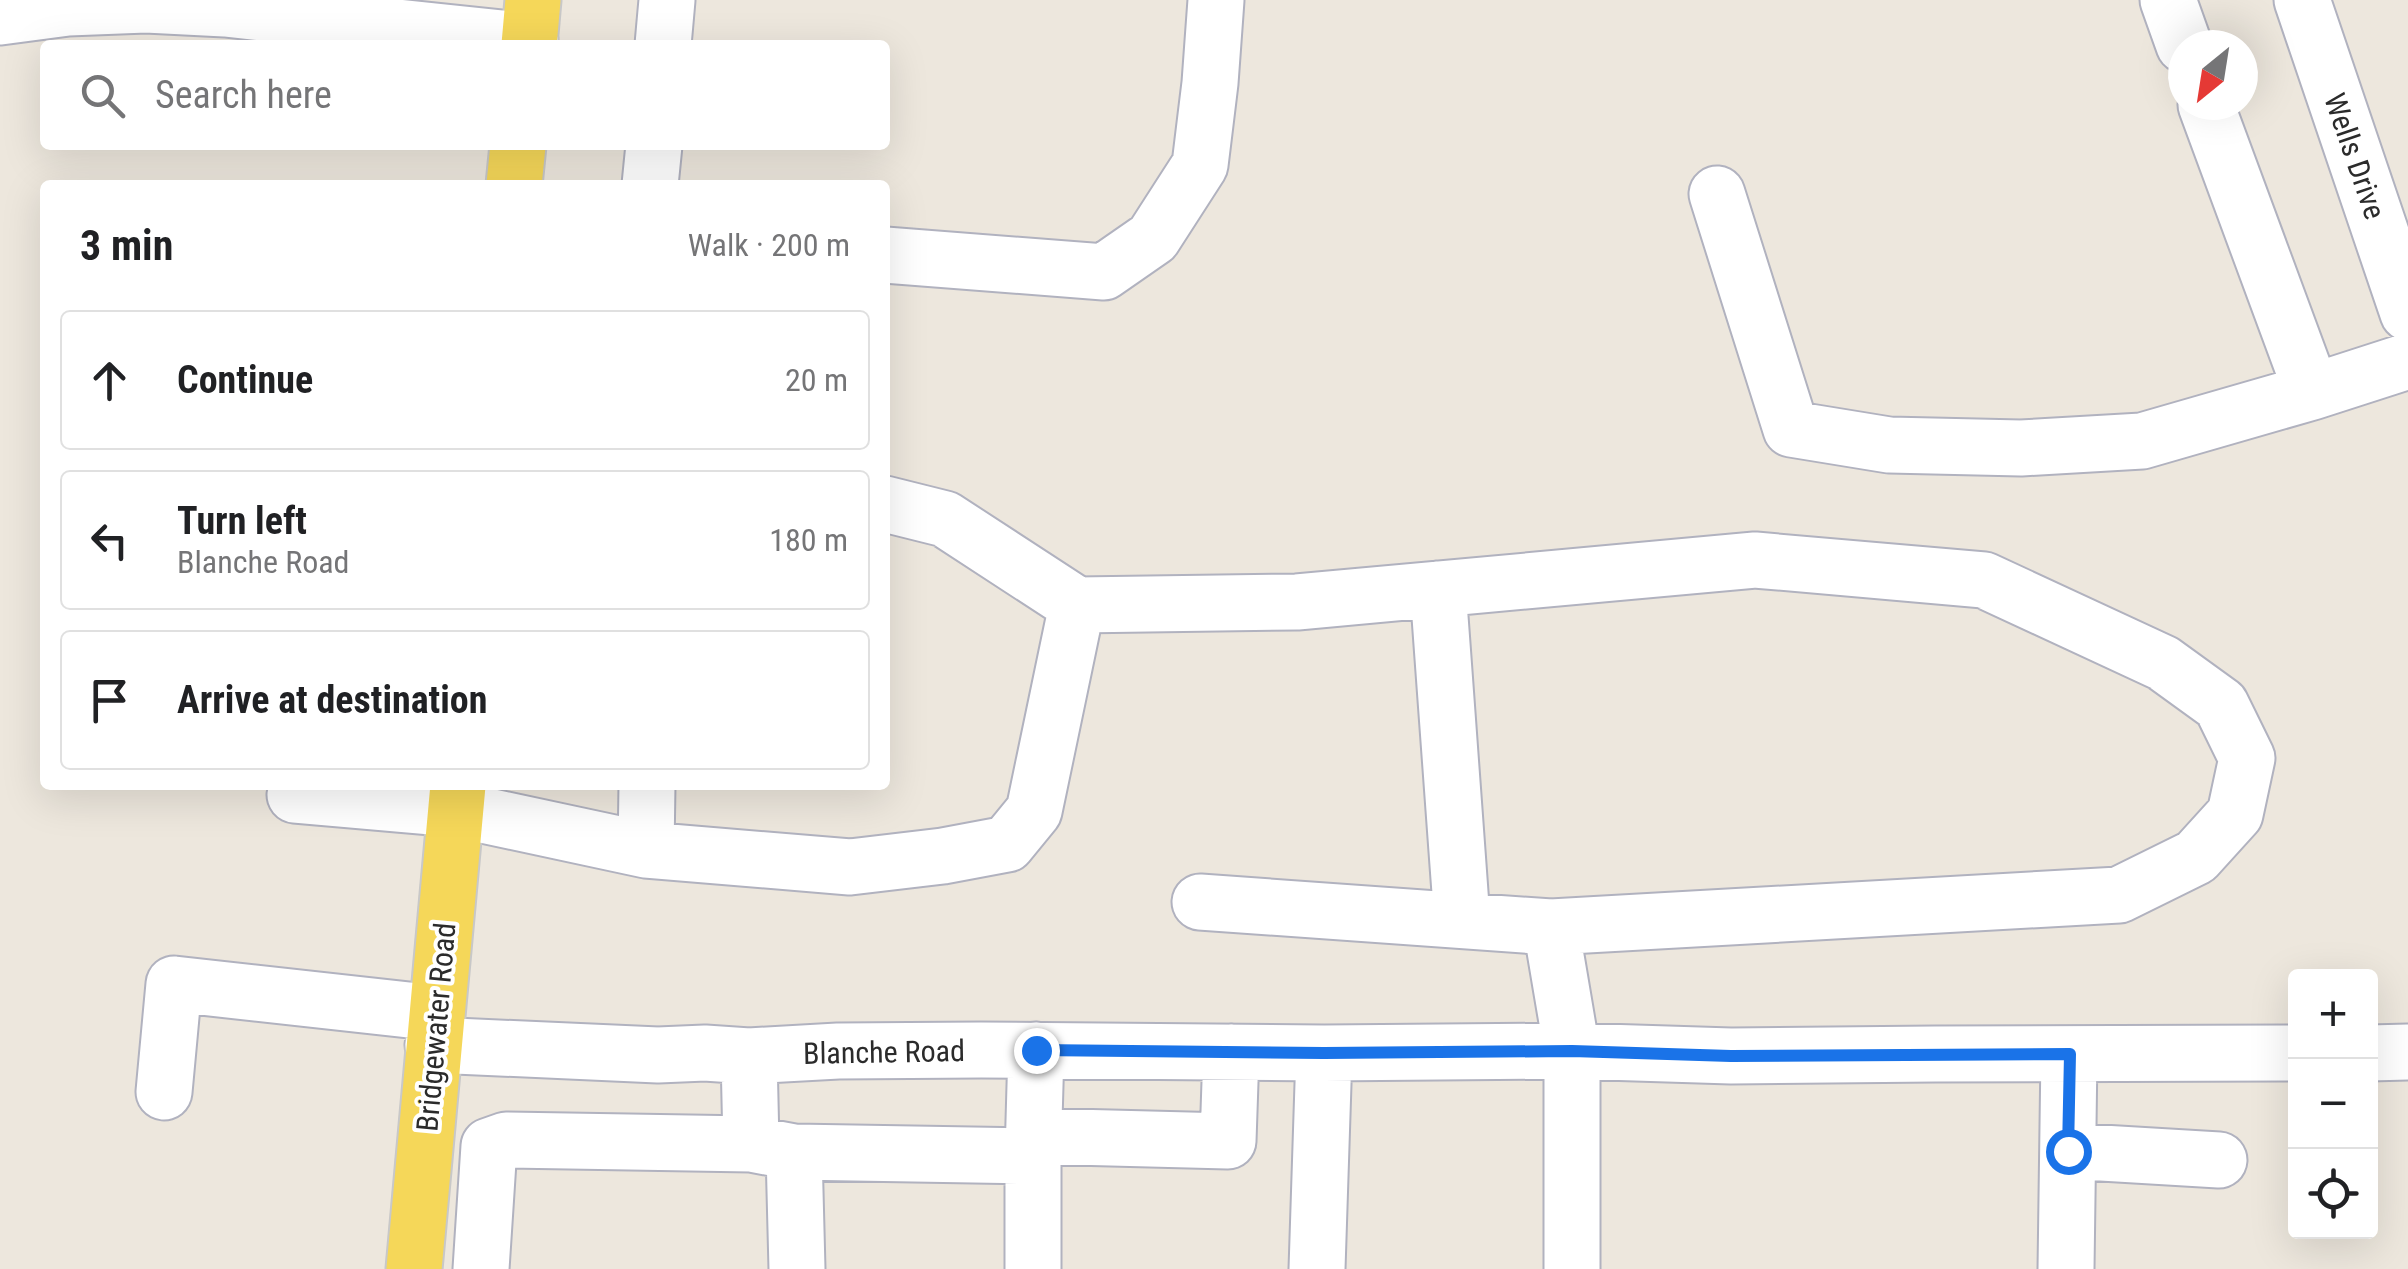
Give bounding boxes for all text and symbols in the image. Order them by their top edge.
north arrow [2168,30,2258,120]
search box [40,40,890,150]
icon: search [75,68,130,123]
text: Search here [155,73,332,117]
street label: Wells Drive [2317,89,2393,223]
text: 3 min [80,221,173,270]
text: Walk · 200 m [688,226,850,264]
icon: ahead [82,353,137,408]
text: Continue [177,358,313,402]
text: 20 m [785,361,848,399]
text: Turn left [177,499,307,543]
icon: left [82,513,137,568]
text: 180 m [769,521,848,559]
text: Blanche Road [177,543,349,581]
icon: arrive [82,673,137,728]
text: Arrive at destination [177,678,487,722]
street label: Bridgewater Road [409,921,463,1133]
map controls [2288,969,2378,1239]
button: + [2288,969,2378,1059]
route end [1014,1028,1060,1074]
street label: Blanche Road [803,1033,965,1071]
button: − [2288,1059,2378,1149]
route start [2046,1129,2092,1175]
button: locate [2288,1149,2378,1239]

